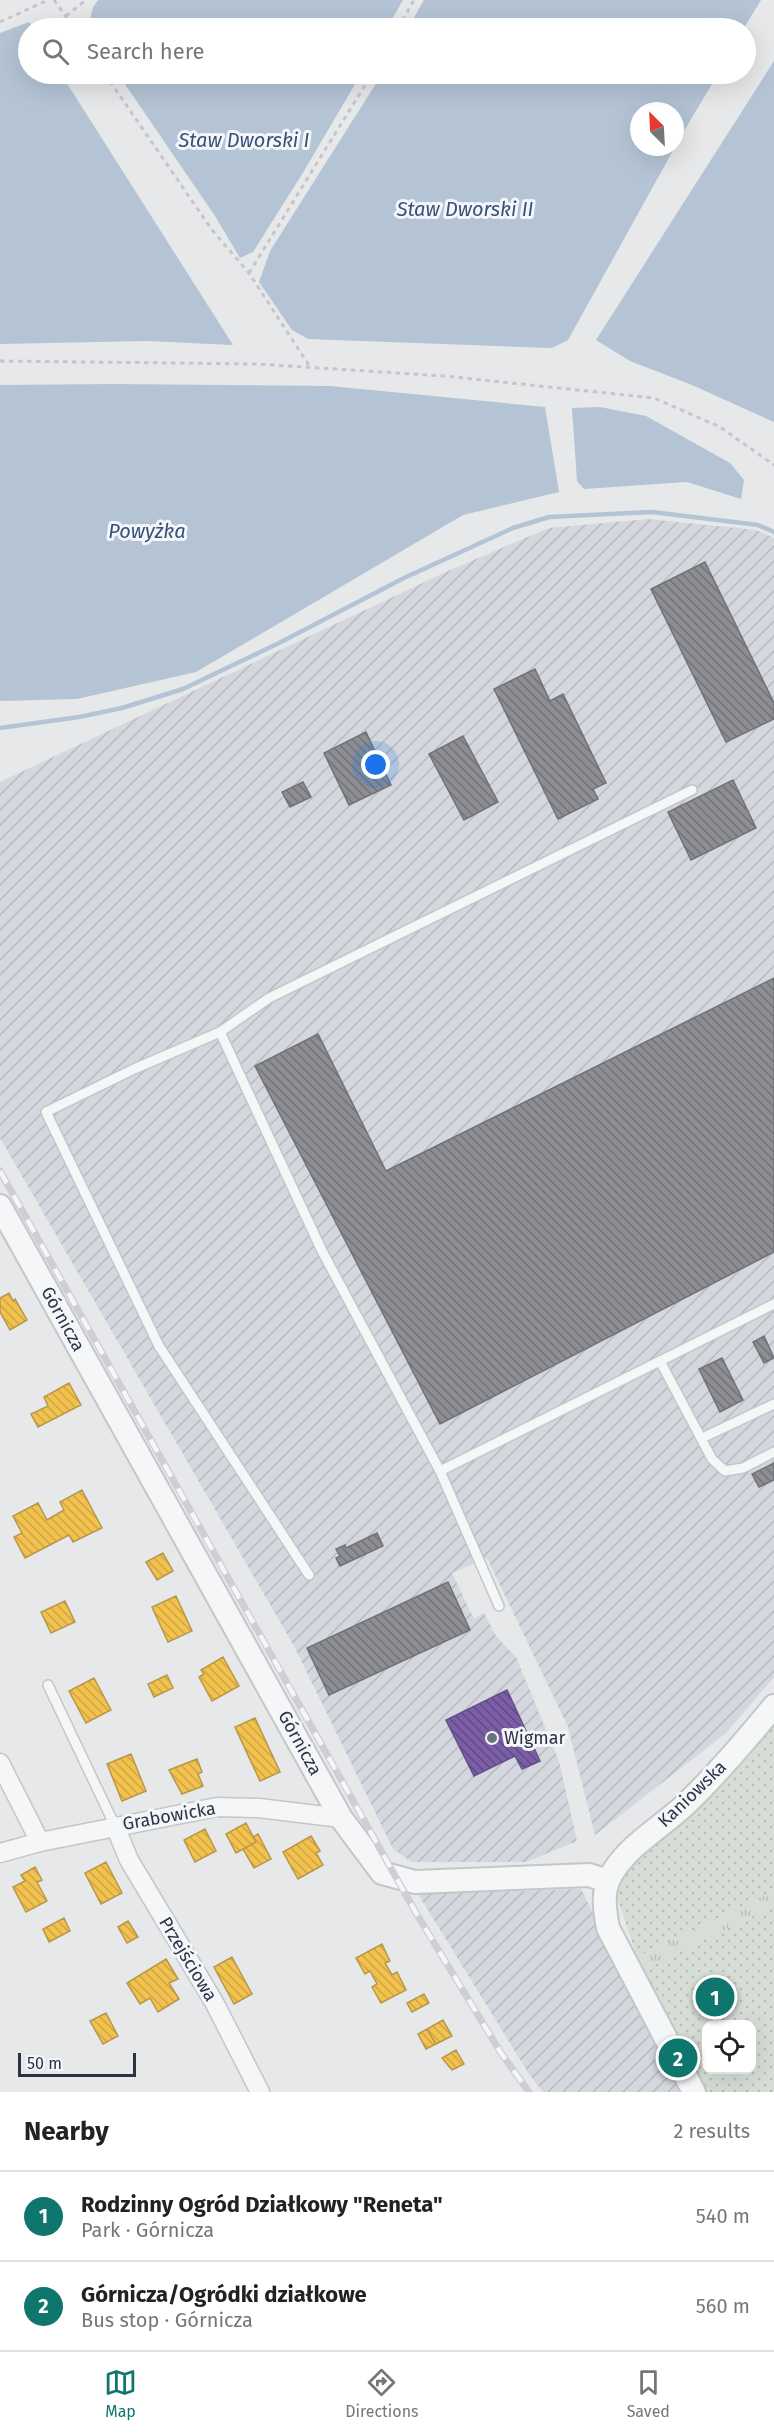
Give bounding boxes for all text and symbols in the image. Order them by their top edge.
search box [18,18,756,84]
icon: search [39,35,72,68]
text: Search here [87,38,205,65]
north arrow [630,102,684,156]
water label: Staw Dworski I [178,128,310,152]
water label: Staw Dworski II [396,197,534,221]
water label: Powyżka [108,519,186,543]
your location [361,750,390,779]
street label: Górnicza [36,1283,90,1355]
street label: Górnicza [273,1707,327,1779]
place label: Wigmar [504,1727,566,1749]
marker: Wigmar [485,1731,499,1745]
street label: Kaniowska [653,1756,731,1832]
street label: Grabowicka [121,1797,217,1835]
street label: Przejściowa [154,1913,222,2005]
pin: 1 [696,1974,734,2020]
map controls [702,2020,756,2074]
button: locate [702,2020,756,2074]
pin: 2 [658,2036,698,2080]
scale bar [18,2050,136,2078]
text: 50 m [27,2054,62,2073]
text: Nearby [24,2116,109,2147]
text: 2 results [673,2119,750,2143]
text: Rodzinny Ogród Działkowy "Reneta" [81,2191,443,2218]
text: 1 [39,2204,48,2228]
text: 540 m [696,2204,750,2228]
text: Park · Górnicza [81,2218,214,2242]
text: Górnicza/Ogródki działkowe [81,2281,367,2308]
text: 2 [38,2294,49,2318]
text: 560 m [696,2294,750,2318]
text: Bus stop · Górnicza [81,2308,253,2332]
tab: Map [104,2366,137,2421]
tab: Directions [345,2366,419,2421]
tab: Saved [627,2366,670,2421]

